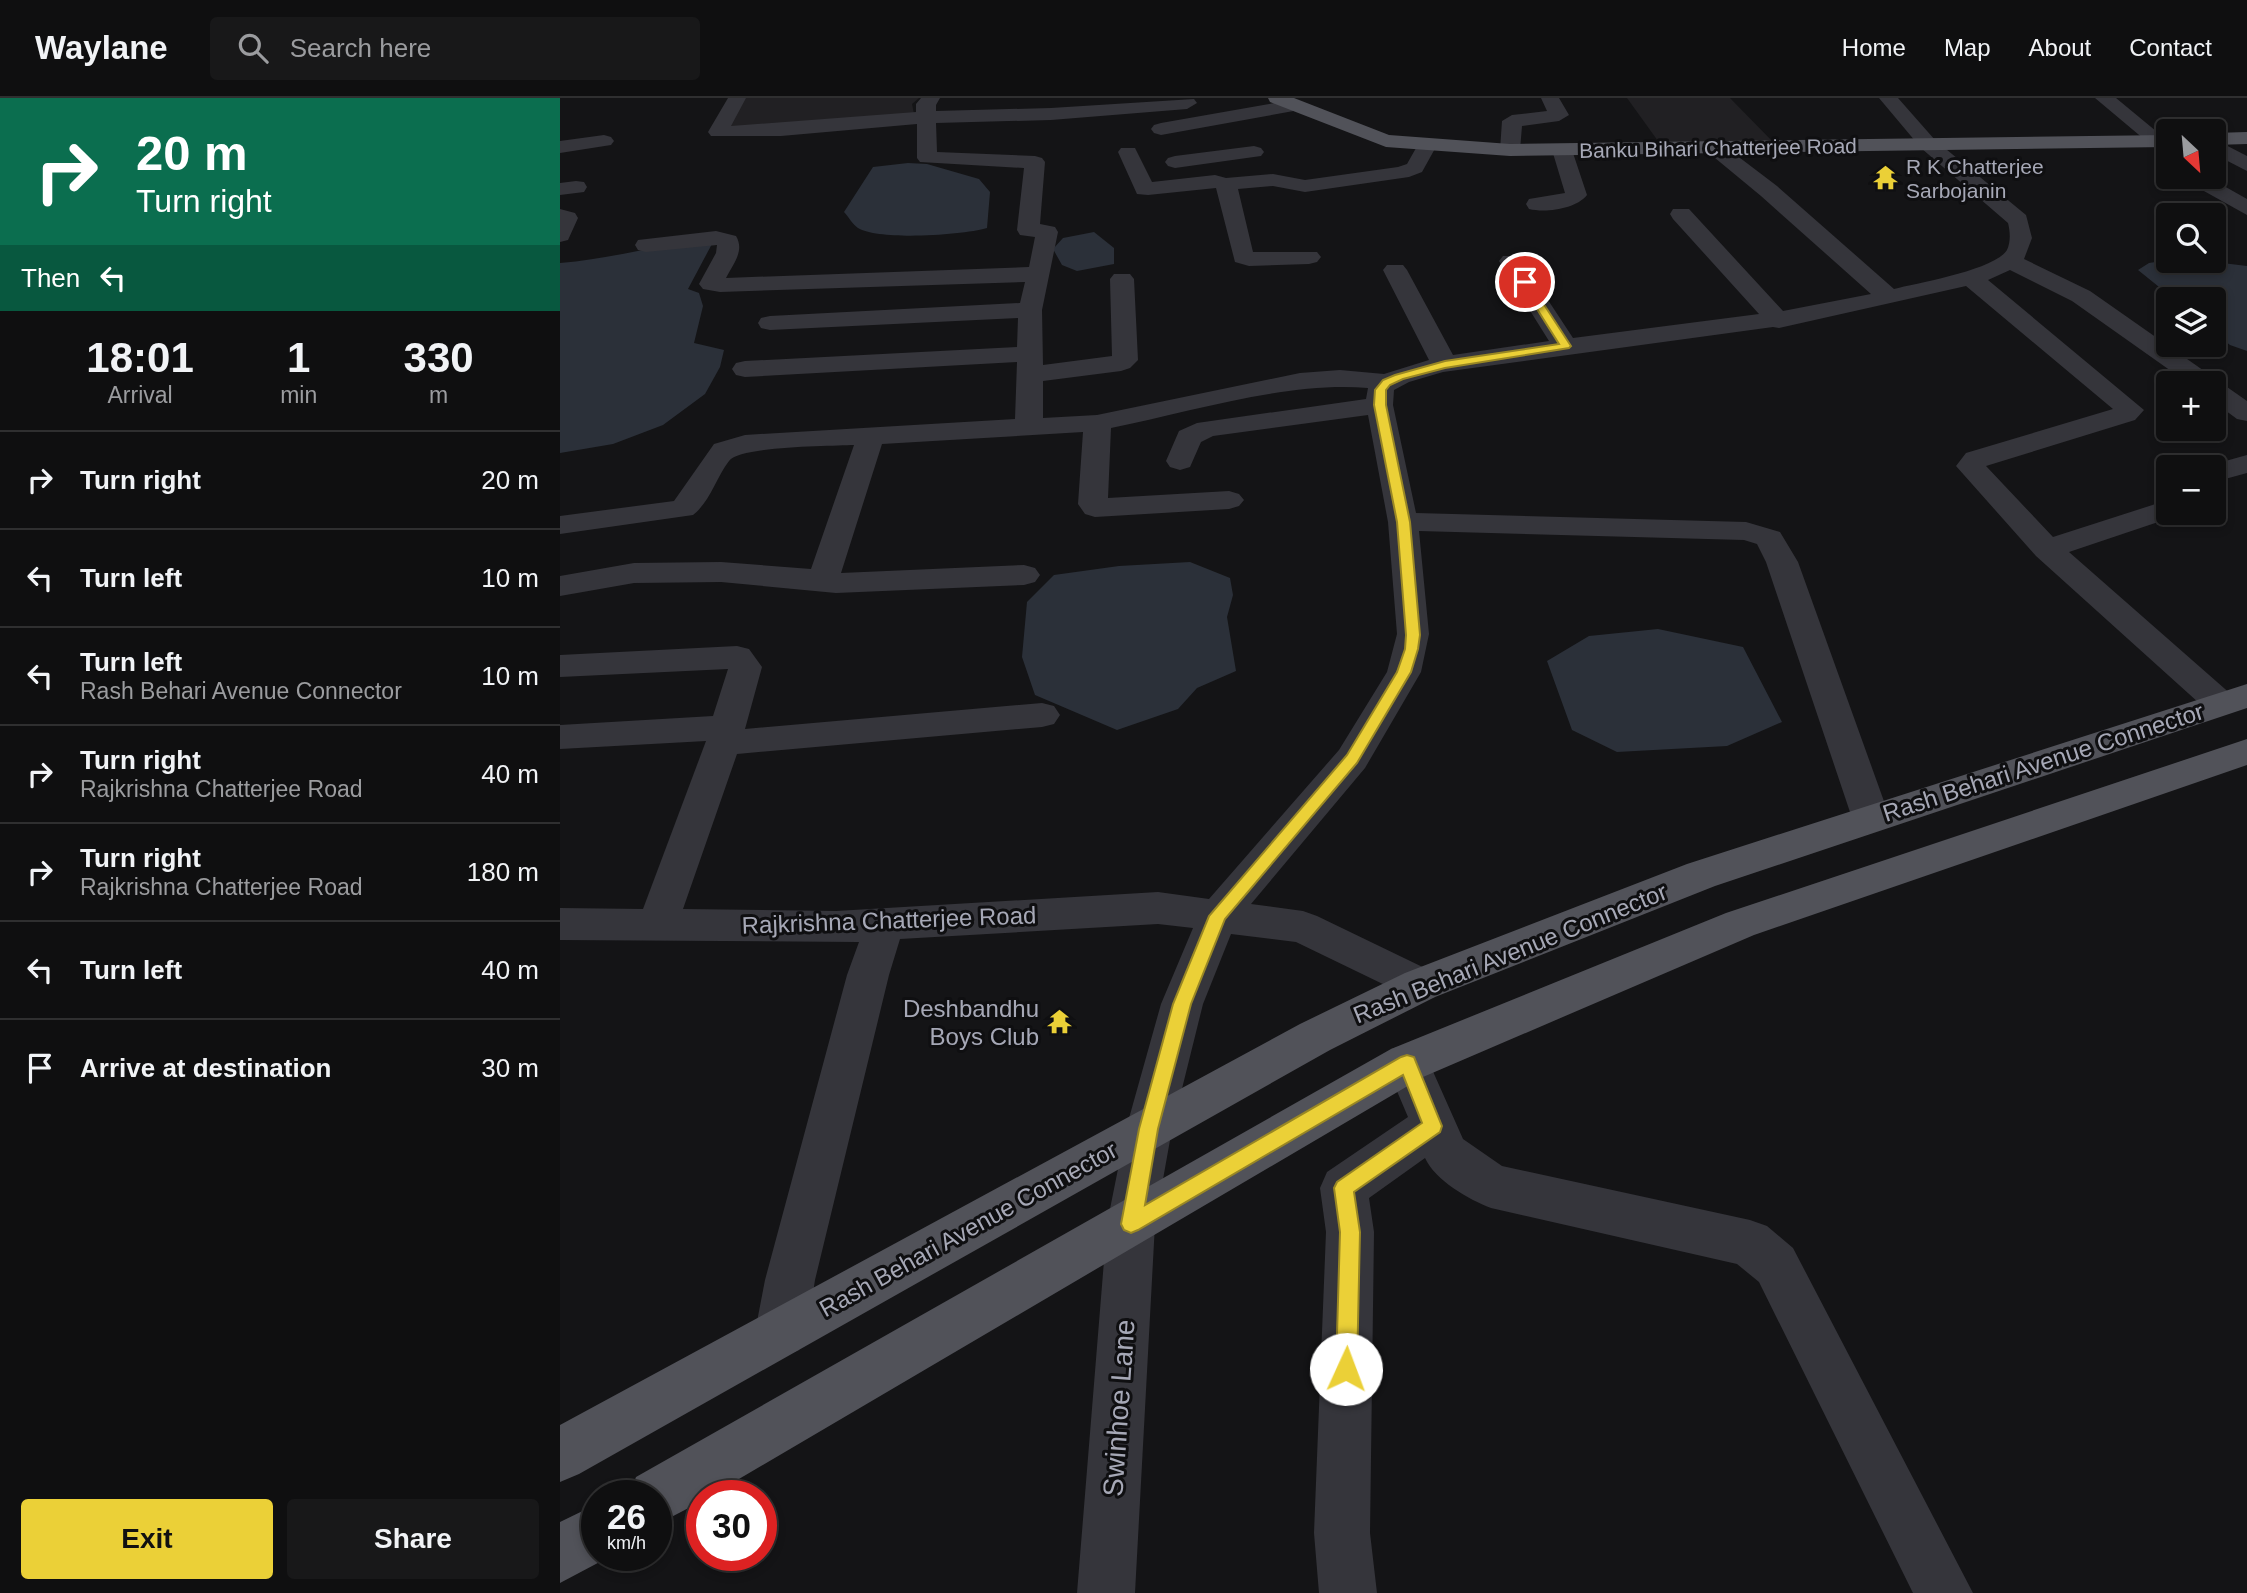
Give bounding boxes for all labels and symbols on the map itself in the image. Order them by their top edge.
north arrow [2156,119,2226,189]
street label: Banku Bihari Chatterjee Road [1579,134,1857,162]
place label: R K Chatterjee Sarbojanin [1906,155,2044,202]
temple icon: R K Chatterjee Sarbojanin [1872,164,1900,192]
pin [1495,252,1555,312]
street label: Rash Behari Avenue Connector [1879,697,2207,827]
street label: Rash Behari Avenue Connector [1349,878,1671,1028]
street label: Rajkrishna Chatterjee Road [741,901,1037,939]
place label: Deshbandhu Boys Club [903,995,1039,1050]
temple icon: Deshbandhu Boys Club [1045,1008,1073,1036]
street label: Rash Behari Avenue Connector [815,1136,1121,1322]
street label: Swinhoe Lane [1097,1318,1141,1498]
position arrow [1309,1332,1383,1406]
speed limit sign: 30 [686,1480,777,1571]

